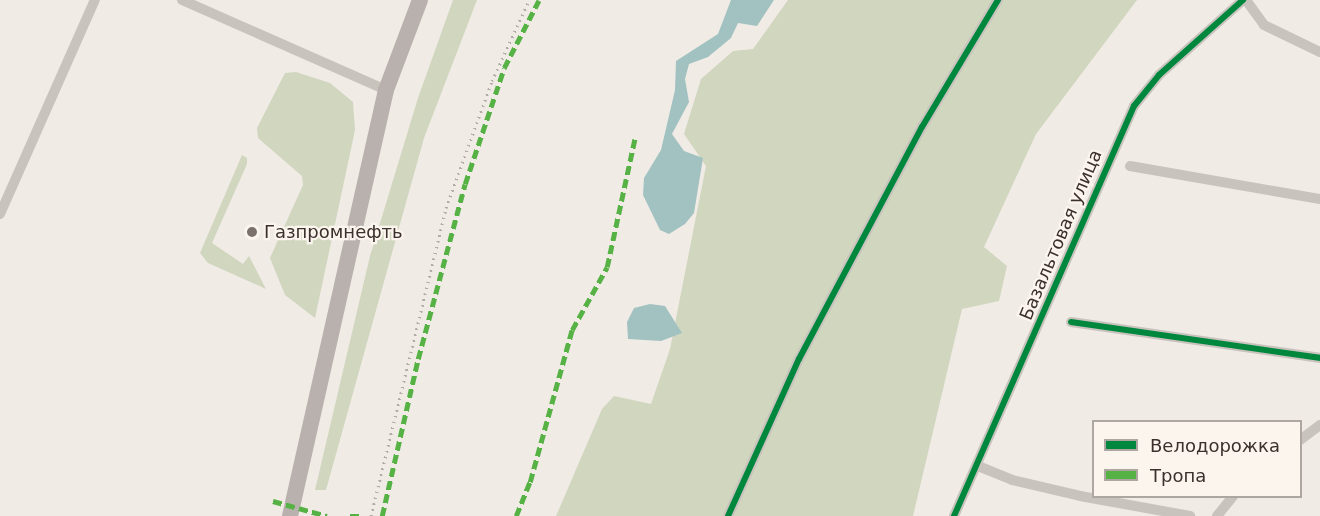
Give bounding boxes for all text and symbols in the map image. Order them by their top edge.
street label: Базальтовая улица [1015,147,1107,323]
place label: Газпромнефть [264,221,403,243]
marker: Газпромнефть [245,225,259,239]
legend [1092,420,1302,498]
text: Велодорожка [1150,435,1280,456]
text: Тропа [1150,465,1206,486]

